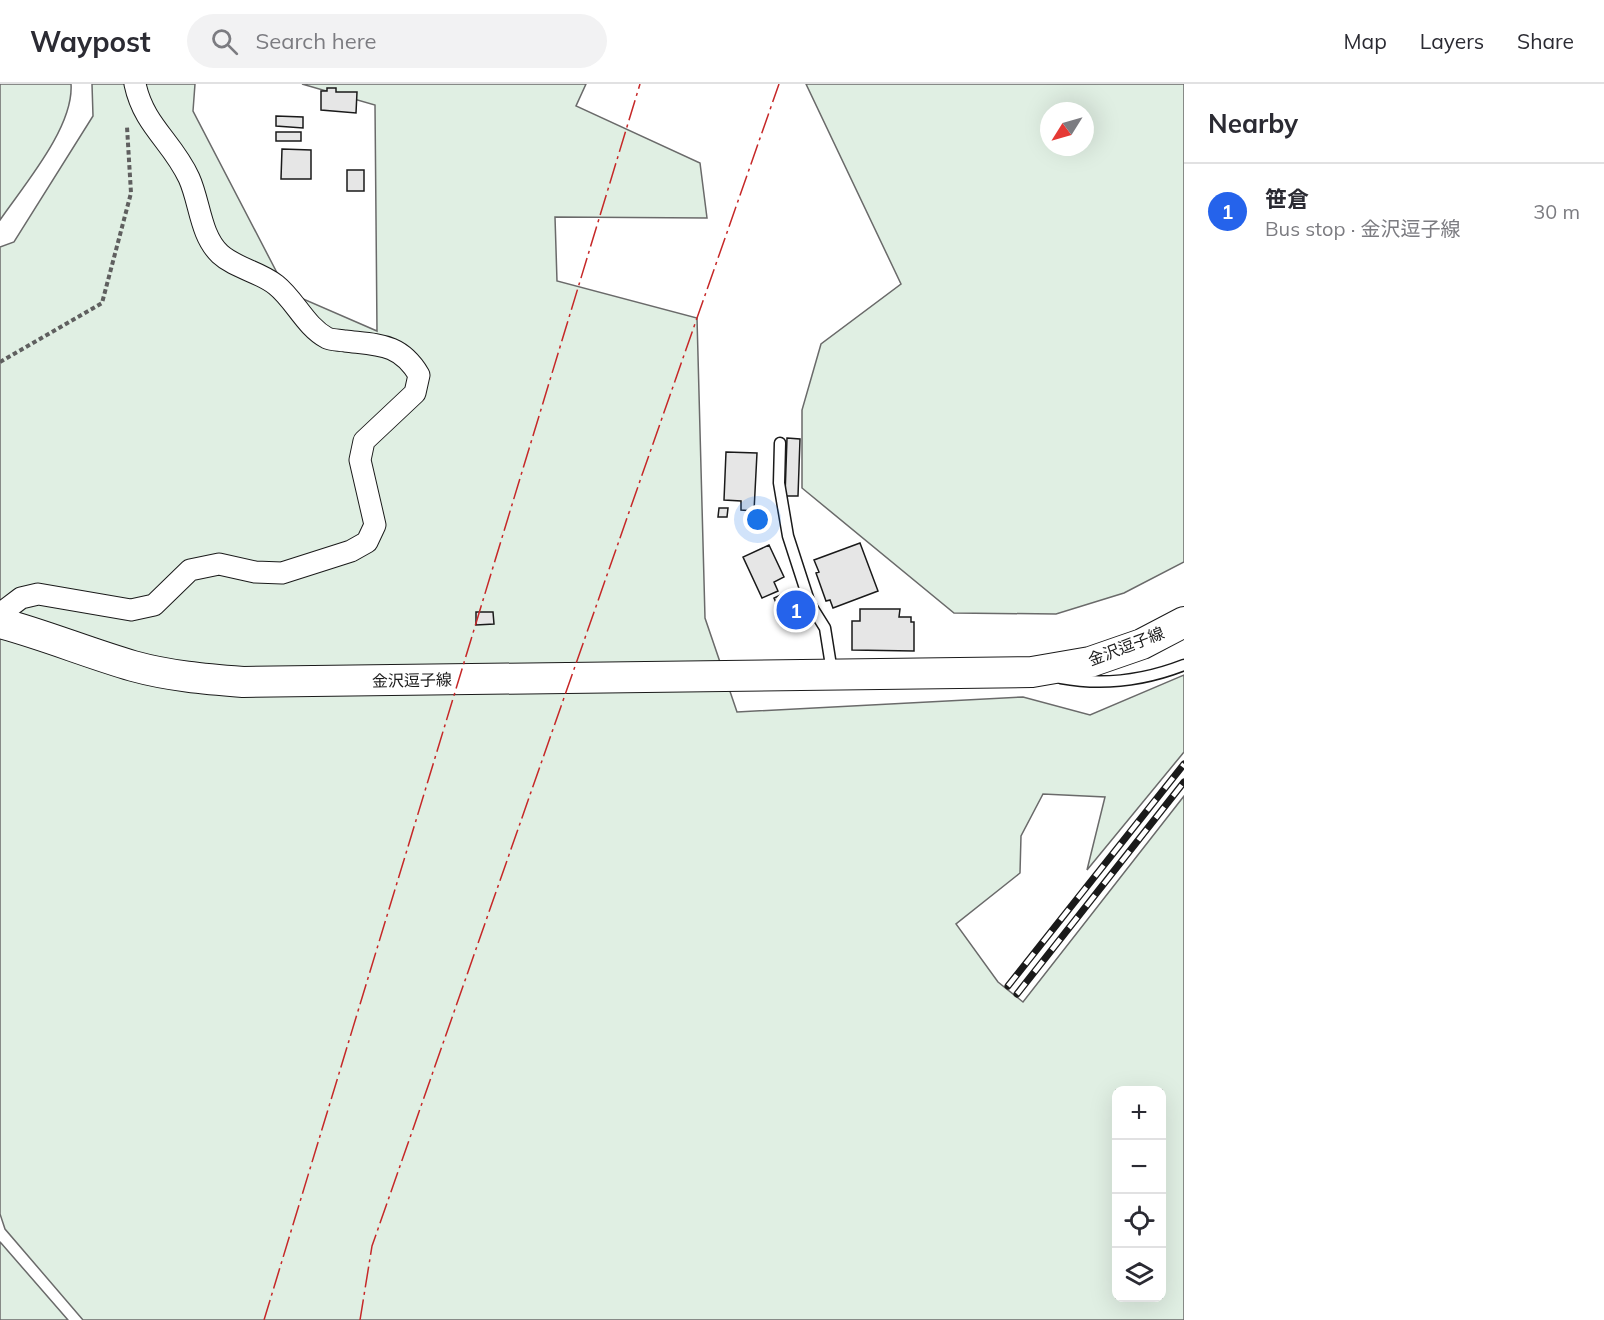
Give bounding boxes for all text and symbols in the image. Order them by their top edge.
search box [187,14,607,68]
text: Waypost [30,24,151,59]
icon: search [208,25,241,58]
text: Search here [256,27,377,55]
text: Map [1344,28,1387,54]
text: Layers [1420,28,1484,54]
text: Share [1517,28,1574,54]
north arrow [1040,102,1094,156]
text: Nearby [1208,107,1298,140]
text: 笹倉 [1265,185,1309,213]
text: 1 [1222,199,1234,224]
text: 30 m [1533,199,1580,224]
text: Bus stop · 金沢逗子線 [1265,216,1460,241]
your location [743,505,772,534]
pin: 1 [776,588,816,632]
street label: 金沢逗子線 [1085,622,1167,670]
street label: 金沢逗子線 [372,669,452,691]
map controls [1112,1086,1166,1302]
button: + [1112,1086,1166,1140]
button: − [1112,1140,1166,1194]
button: locate [1112,1194,1166,1248]
button: layers [1112,1248,1166,1302]

